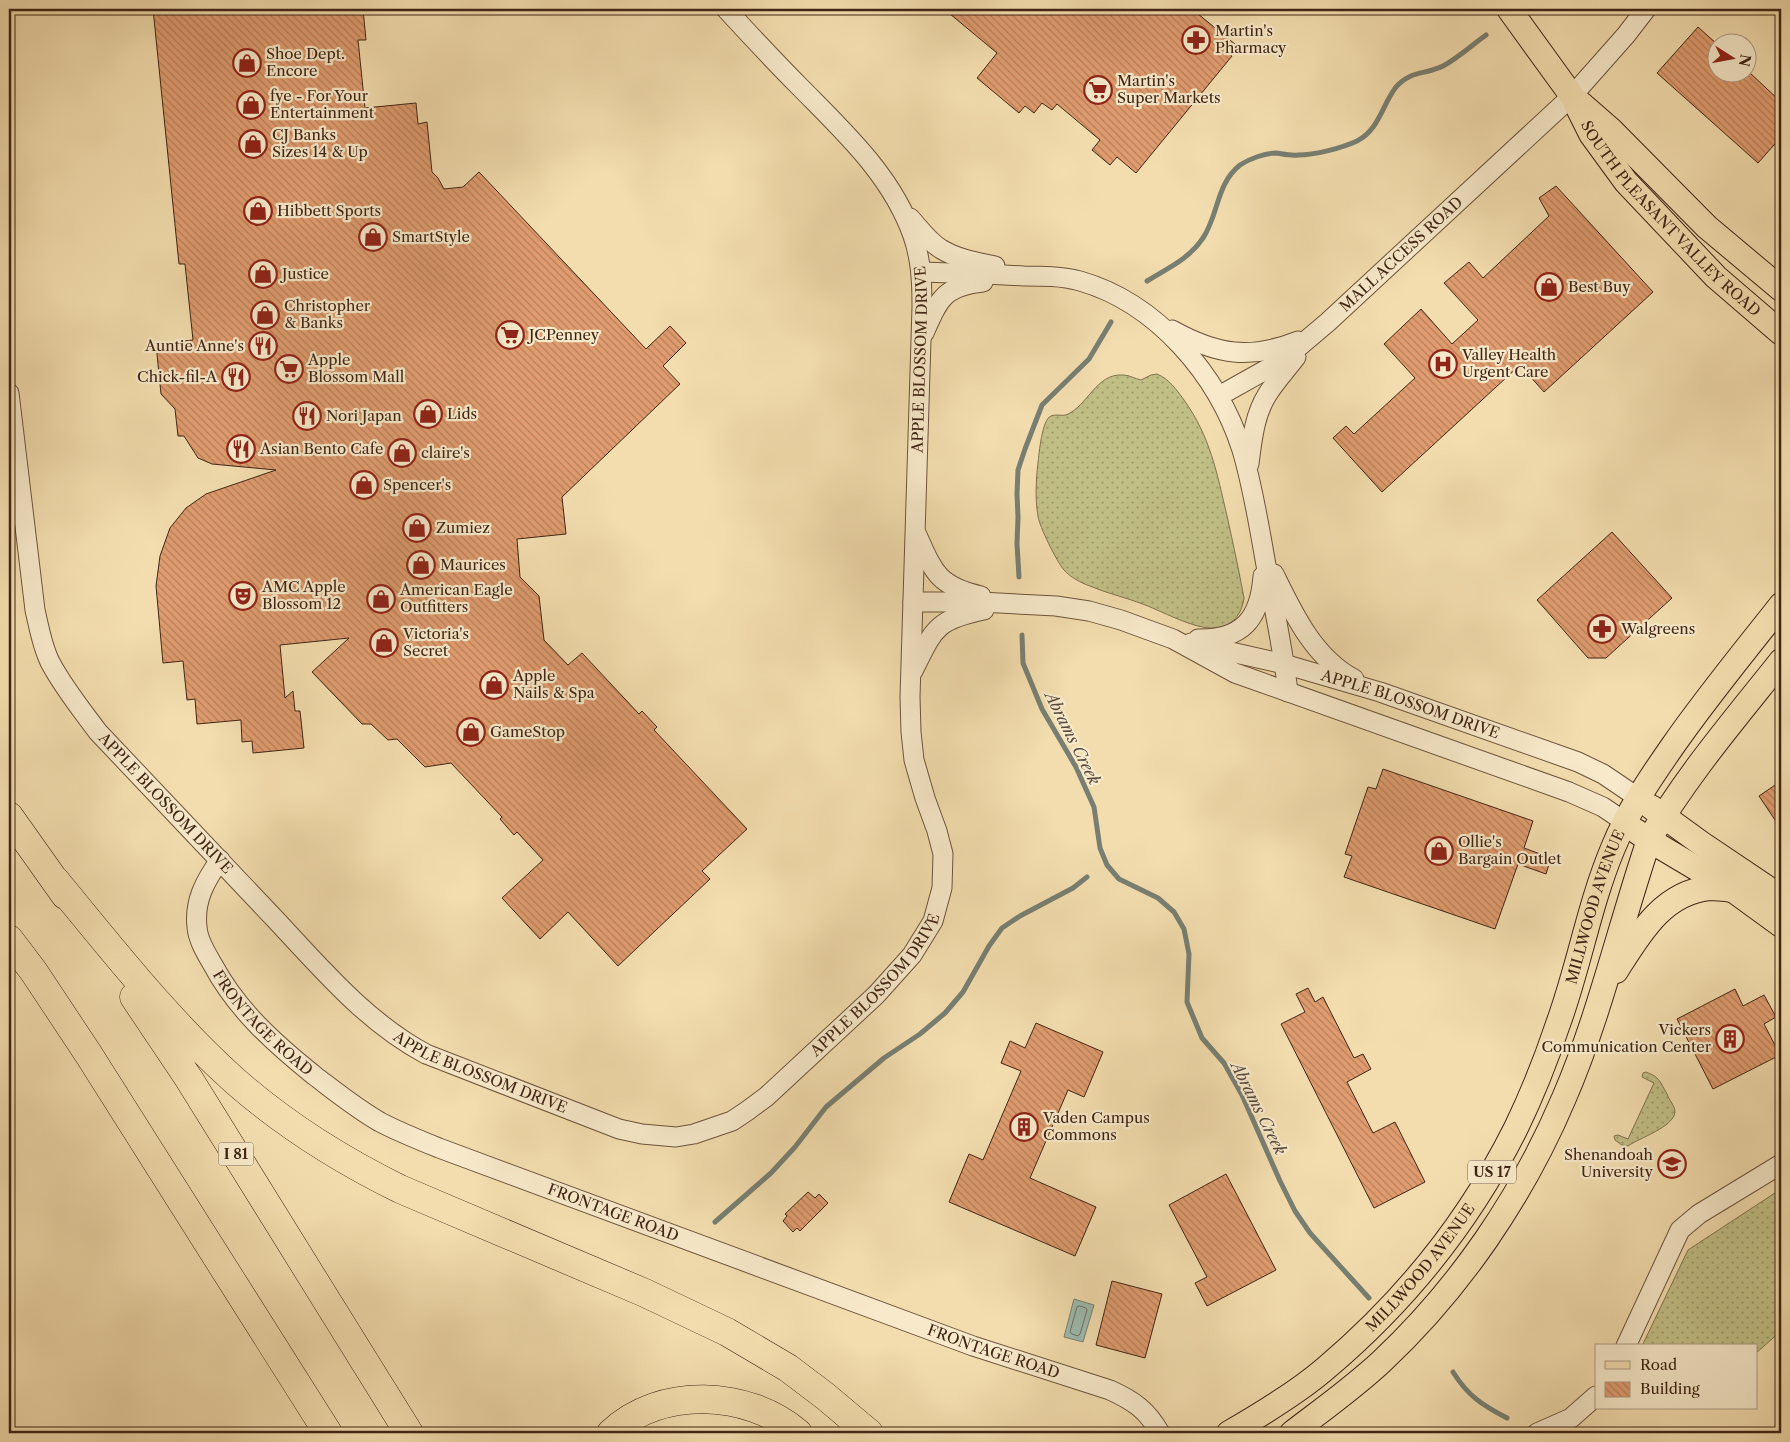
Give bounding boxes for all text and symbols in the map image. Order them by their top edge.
place label: Martin's Pharmacy [1215,21,1287,57]
pharmacy icon: Martin's Pharmacy [1181,25,1211,55]
north arrow [1708,32,1758,82]
place label: Shoe Dept. Encore [266,44,345,80]
shop icon: Shoe Dept. Encore [232,48,262,78]
text: N [1735,53,1755,68]
place label: Martin's Super Markets [1117,71,1220,107]
supermarket icon: Martin's Super Markets [1083,75,1113,105]
place label: fye - For Your Entertainment [270,86,375,122]
shop icon: fye - For Your Entertainment [236,90,266,120]
street label: SOUTH PLEASANT VALLEY ROAD [1577,117,1765,320]
place label: CJ Banks Sizes 14 & Up [272,125,368,161]
shop icon: CJ Banks Sizes 14 & Up [238,129,268,159]
street label: MALL ACCESS ROAD [1335,192,1466,316]
shop icon: Hibbett Sports [243,196,273,226]
place label: Hibbett Sports [277,201,381,220]
shop icon: SmartStyle [358,222,388,252]
place label: SmartStyle [392,227,470,246]
shop icon: Justice [248,259,278,289]
place label: Justice [280,264,329,283]
street label: APPLE BLOSSOM DRIVE [907,265,931,454]
shop icon: Best Buy [1534,272,1564,302]
place label: Best Buy [1568,277,1631,296]
place label: Christopher & Banks [284,296,371,332]
shop icon: Christopher & Banks [250,300,280,330]
supermarket icon: JCPenney [495,320,525,350]
place label: JCPenney [527,325,600,344]
restaurant icon: Auntie Anne's [248,331,278,361]
place label: Auntie Anne's [144,336,244,355]
place label: Valley Health Urgent Care [1461,345,1557,381]
hospital icon: Valley Health Urgent Care [1428,349,1458,379]
place label: Apple Blossom Mall [307,350,405,386]
supermarket icon: Apple Blossom Mall [274,354,304,384]
restaurant icon: Chick-fil-A [221,362,251,392]
place label: Chick-fil-A [137,367,218,386]
shop icon: Lids [413,399,443,429]
restaurant icon: Nori Japan [292,401,322,431]
place label: Lids [447,404,477,423]
place label: Nori Japan [326,406,402,425]
restaurant icon: Asian Bento Cafe [226,434,256,464]
shop icon: claire's [387,438,417,468]
place label: Asian Bento Cafe [259,439,383,458]
place label: claire's [421,443,470,462]
shop icon: Spencer's [349,470,379,500]
place label: Spencer's [383,475,451,494]
shop icon: Zumiez [402,513,432,543]
place label: Zumiez [436,518,490,537]
shop icon: Maurices [406,550,436,580]
place label: Maurices [440,555,506,574]
place label: AMC Apple Blossom 12 [261,577,346,613]
place label: American Eagle Outfitters [399,580,513,616]
theatre icon: AMC Apple Blossom 12 [228,581,258,611]
shop icon: American Eagle Outfitters [366,584,396,614]
pharmacy icon: Walgreens [1587,614,1617,644]
place label: Walgreens [1620,619,1695,638]
place label: Victoria's Secret [402,624,469,660]
shop icon: Victoria's Secret [369,628,399,658]
street label: APPLE BLOSSOM DRIVE [1318,665,1502,743]
place label: Apple Nails & Spa [512,666,595,702]
shop icon: Apple Nails & Spa [479,670,509,700]
water label: Abrams Creek [1040,685,1105,789]
shop icon: GameStop [456,717,486,747]
place label: GameStop [490,722,565,741]
street label: APPLE BLOSSOM DRIVE [94,728,237,877]
street label: MILLWOOD AVENUE [1561,827,1629,986]
place label: Ollie's Bargain Outlet [1458,832,1562,868]
shop icon: Ollie's Bargain Outlet [1424,836,1454,866]
street label: APPLE BLOSSOM DRIVE [805,911,944,1061]
street label: FRONTAGE ROAD [209,966,317,1079]
place label: Vickers Communication Center [1542,1020,1712,1056]
building icon: Vickers Communication Center [1715,1024,1745,1054]
street label: APPLE BLOSSOM DRIVE [389,1026,570,1117]
water label: Abrams Creek [1226,1055,1291,1159]
place label: Vaden Campus Commons [1042,1108,1150,1144]
building icon: Vaden Campus Commons [1009,1112,1039,1142]
road number: I 81 [218,1142,254,1166]
place label: Shenandoah University [1564,1145,1654,1181]
school or university icon: Shenandoah University [1657,1149,1687,1179]
road number: US 17 [1468,1160,1516,1184]
street label: FRONTAGE ROAD [545,1179,682,1245]
street label: MILLWOOD AVENUE [1362,1200,1479,1336]
street label: FRONTAGE ROAD [925,1320,1062,1382]
legend [1595,1344,1758,1410]
text: Road [1640,1355,1677,1374]
text: Building [1640,1379,1700,1398]

